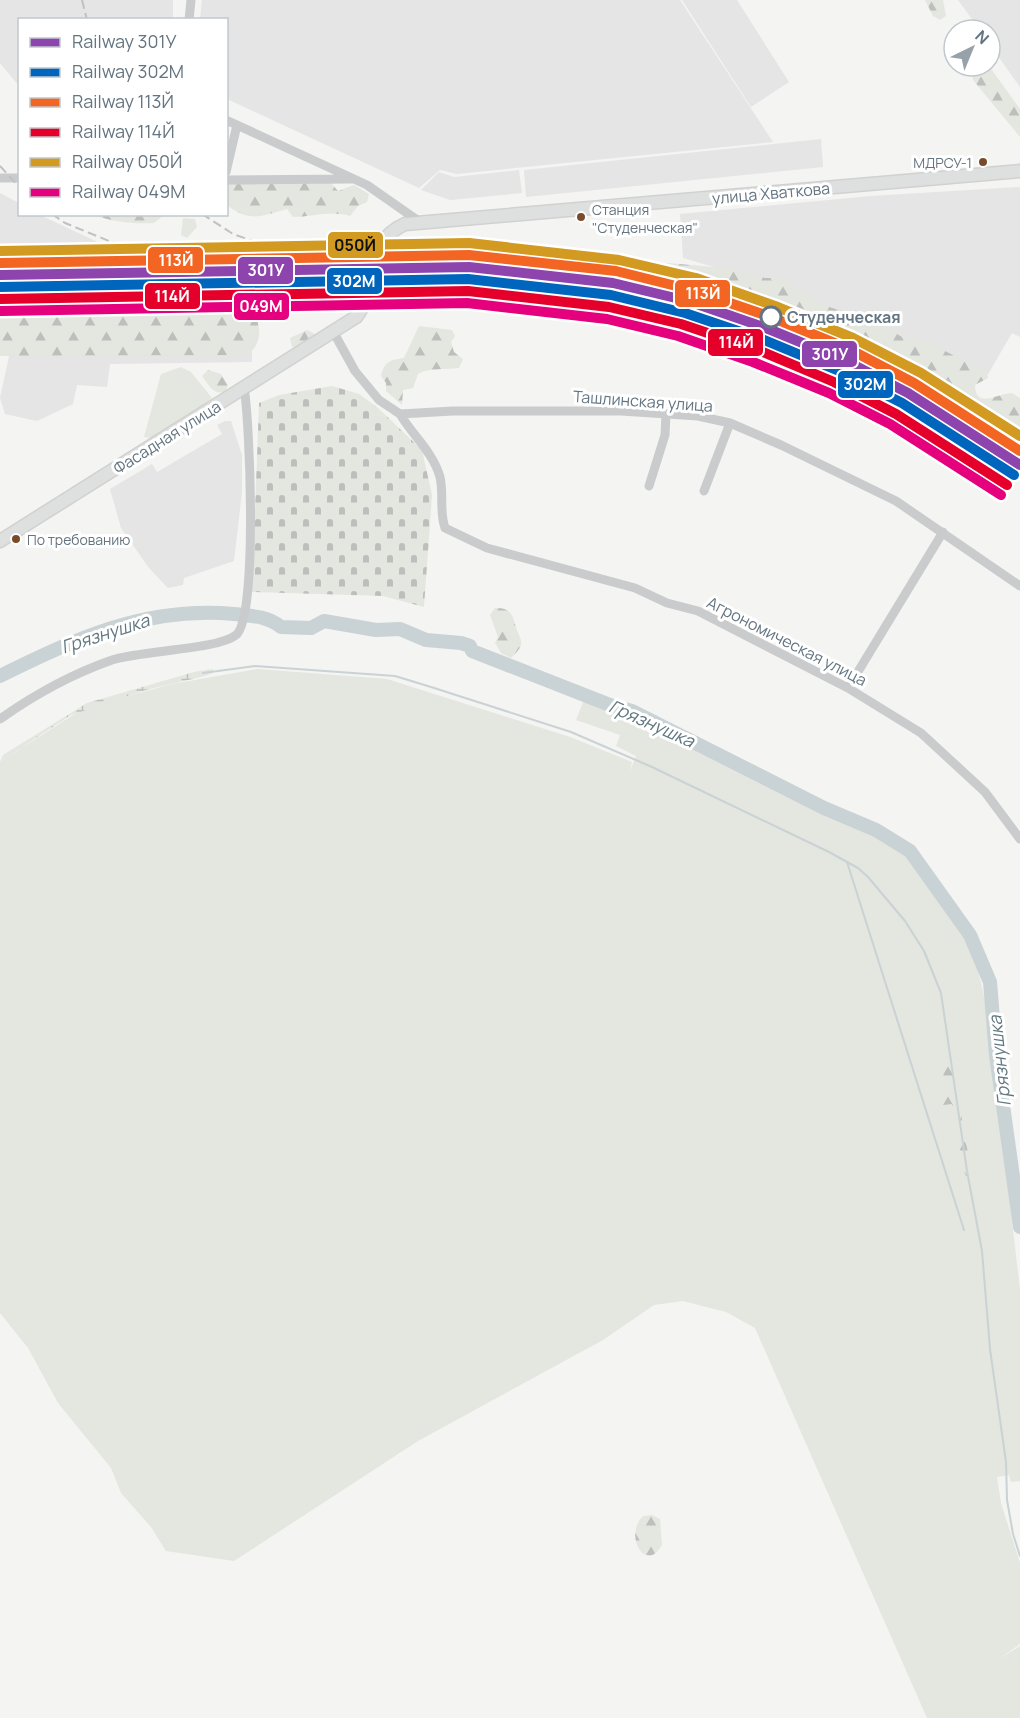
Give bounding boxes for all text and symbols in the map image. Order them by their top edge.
legend [18,18,228,216]
north arrow [942,18,1002,78]
text: N [971,25,994,49]
text: Railway 301У [72,29,177,53]
text: Railway 302М [72,59,184,83]
text: Railway 113Й [72,89,174,113]
text: Railway 114Й [72,119,175,143]
text: Railway 050Й [72,149,182,173]
place label: МДРСУ-1 [913,153,972,172]
marker: МДРСУ-1 [977,156,989,168]
street label: улица Хваткова [711,177,831,209]
text: Railway 049М [72,179,185,203]
place label: Станция "Студенческая" [592,200,698,237]
marker: Станция "Студенческая" [575,211,587,223]
line badge: 050Й [327,231,384,259]
text: 050Й [334,234,376,256]
line badge: 113Й [147,246,204,274]
text: 113Й [159,249,193,271]
line badge: 301У [237,256,294,285]
text: 301У [247,259,285,281]
line badge: 302М [326,267,383,295]
text: 302М [332,270,376,292]
line badge: 113Й [674,279,731,308]
line badge: 114Й [144,282,201,310]
text: 113Й [686,282,720,304]
text: 114Й [154,285,190,307]
line badge: 049М [233,292,290,321]
text: 049М [239,295,283,317]
marker: Студенческая [760,306,782,328]
place label: Студенческая [787,306,901,328]
line badge: 114Й [707,328,764,357]
text: 114Й [718,331,754,353]
line badge: 301У [801,340,858,368]
text: 301У [811,343,849,365]
line badge: 302М [837,370,894,399]
text: 302М [843,373,887,395]
street label: Ташлинская улица [572,385,714,417]
street label: Фасадная улица [109,395,225,479]
place label: По требованию [27,530,130,549]
marker: По требованию [10,533,22,545]
street label: Агрономическая улица [703,591,871,691]
water label: Грязнушка [58,607,153,658]
water label: Грязнушка [606,694,699,753]
water label: Грязнушка [982,1013,1016,1108]

